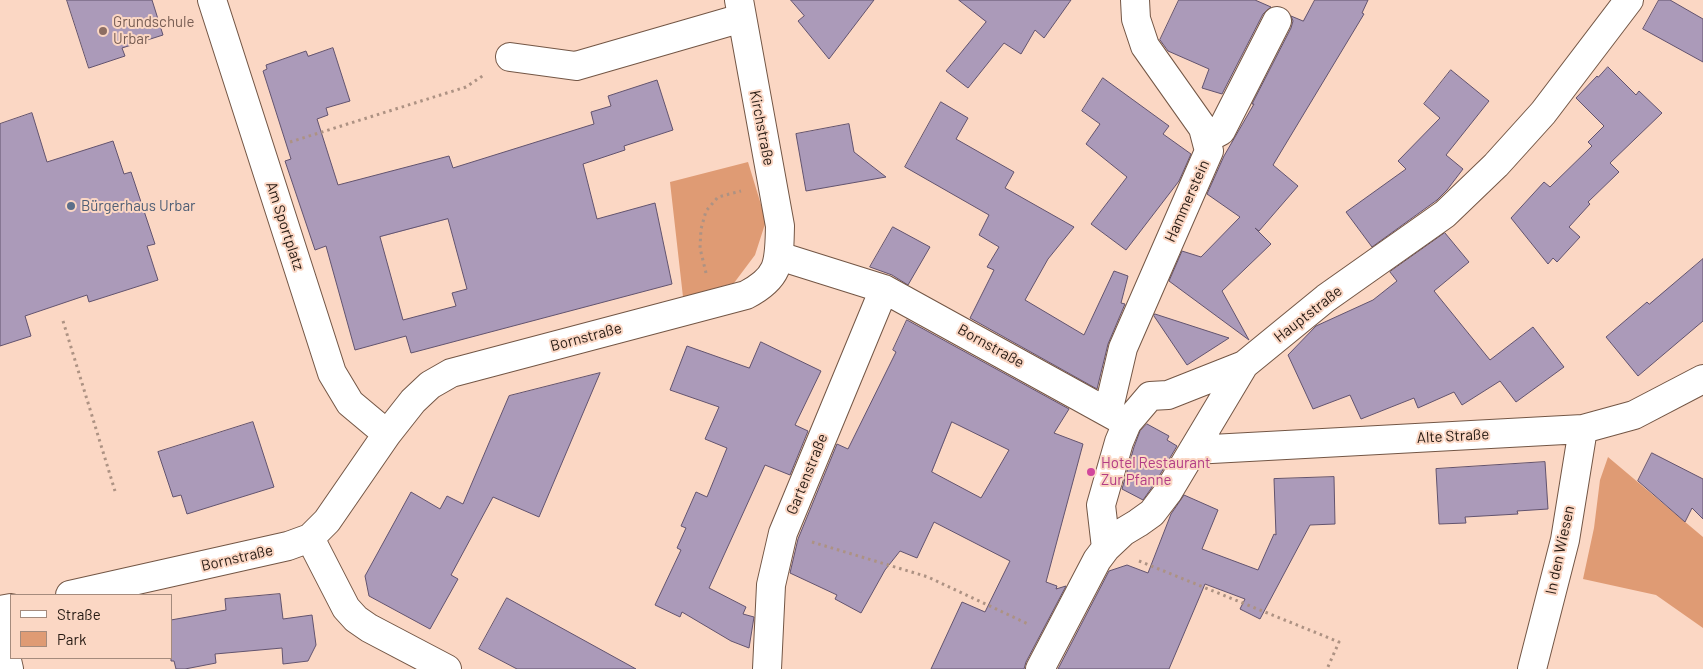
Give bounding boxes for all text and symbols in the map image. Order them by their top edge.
place label: Grundschule Urbar [113,13,194,48]
marker: Grundschule Urbar [97,25,109,37]
street label: Kirchstraße [746,89,778,167]
street label: Hammerstein [1161,157,1213,245]
street label: Am Sportplatz [262,179,308,273]
place label: Bürgerhaus Urbar [81,197,196,215]
marker: Bürgerhaus Urbar [65,200,77,212]
street label: Hauptstraße [1270,282,1346,346]
street label: Bornstraße [548,319,624,355]
street label: Bornstraße [955,320,1027,372]
street label: Alte Straße [1416,425,1490,447]
street label: Gartenstraße [783,431,831,517]
place label: Hotel Restaurant Zur Pfanne [1101,454,1211,489]
marker: Hotel Restaurant Zur Pfanne [1085,466,1097,478]
street label: In den Wiesen [1542,504,1578,596]
street label: Bornstraße [199,541,275,575]
legend [10,594,172,659]
text: Straße [57,605,101,623]
text: Park [57,630,86,648]

